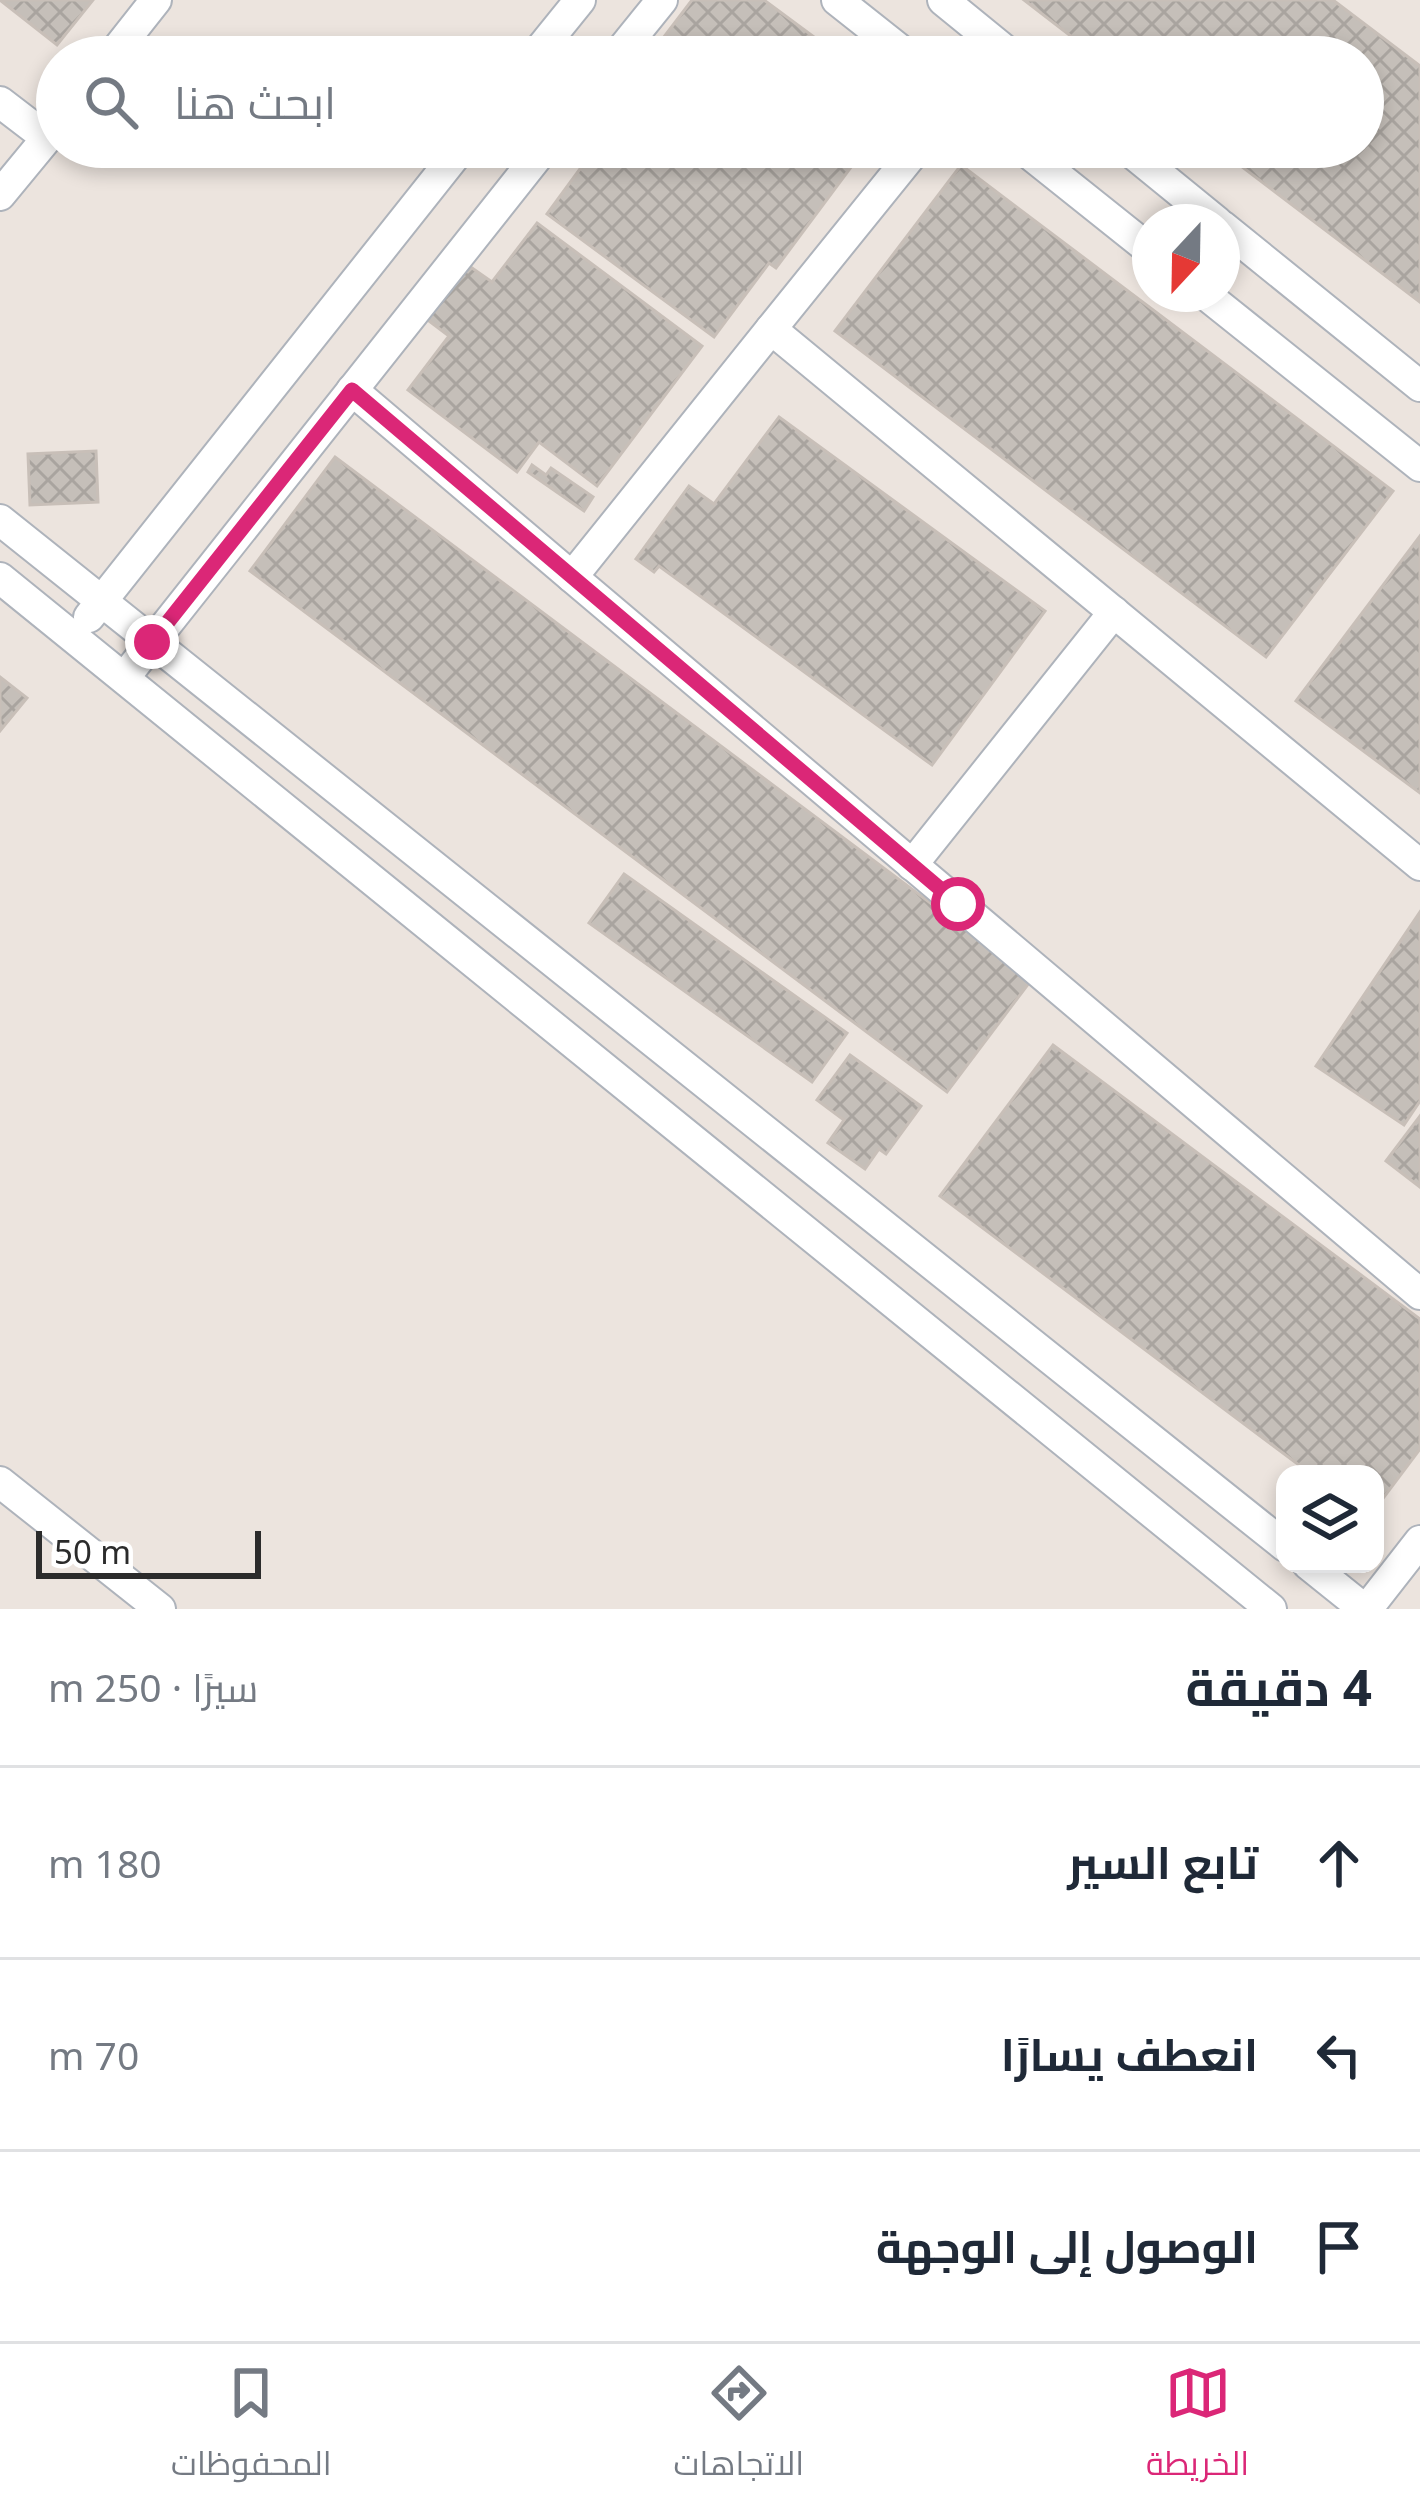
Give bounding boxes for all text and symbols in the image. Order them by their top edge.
search box [36,36,1384,168]
icon: search [78,69,144,135]
text: ابحث هنا [174,71,336,132]
north arrow [1132,204,1240,312]
route end [125,615,179,669]
route start [931,877,985,931]
map controls [1276,1465,1384,1573]
button: layers [1276,1465,1384,1573]
scale bar [36,1525,261,1578]
text: 50 m [54,1529,131,1574]
text: 4 دقيقة [1185,1651,1372,1721]
text: سيرًا · 250 m [48,1660,258,1713]
icon: ahead [1306,1830,1372,1896]
text: تابع السير [1067,1831,1258,1892]
text: 180 m [48,1836,162,1889]
icon: left [1306,2022,1372,2088]
text: انعطف يسارًا [1001,2023,1258,2084]
text: 70 m [48,2028,139,2081]
icon: arrive [1306,2214,1372,2280]
text: الوصول إلى الوجهة [876,2215,1258,2276]
tab: المحفوظات [171,2360,332,2494]
tab: الاتجاهات [673,2360,804,2494]
tab: الخريطة [1146,2360,1249,2494]

